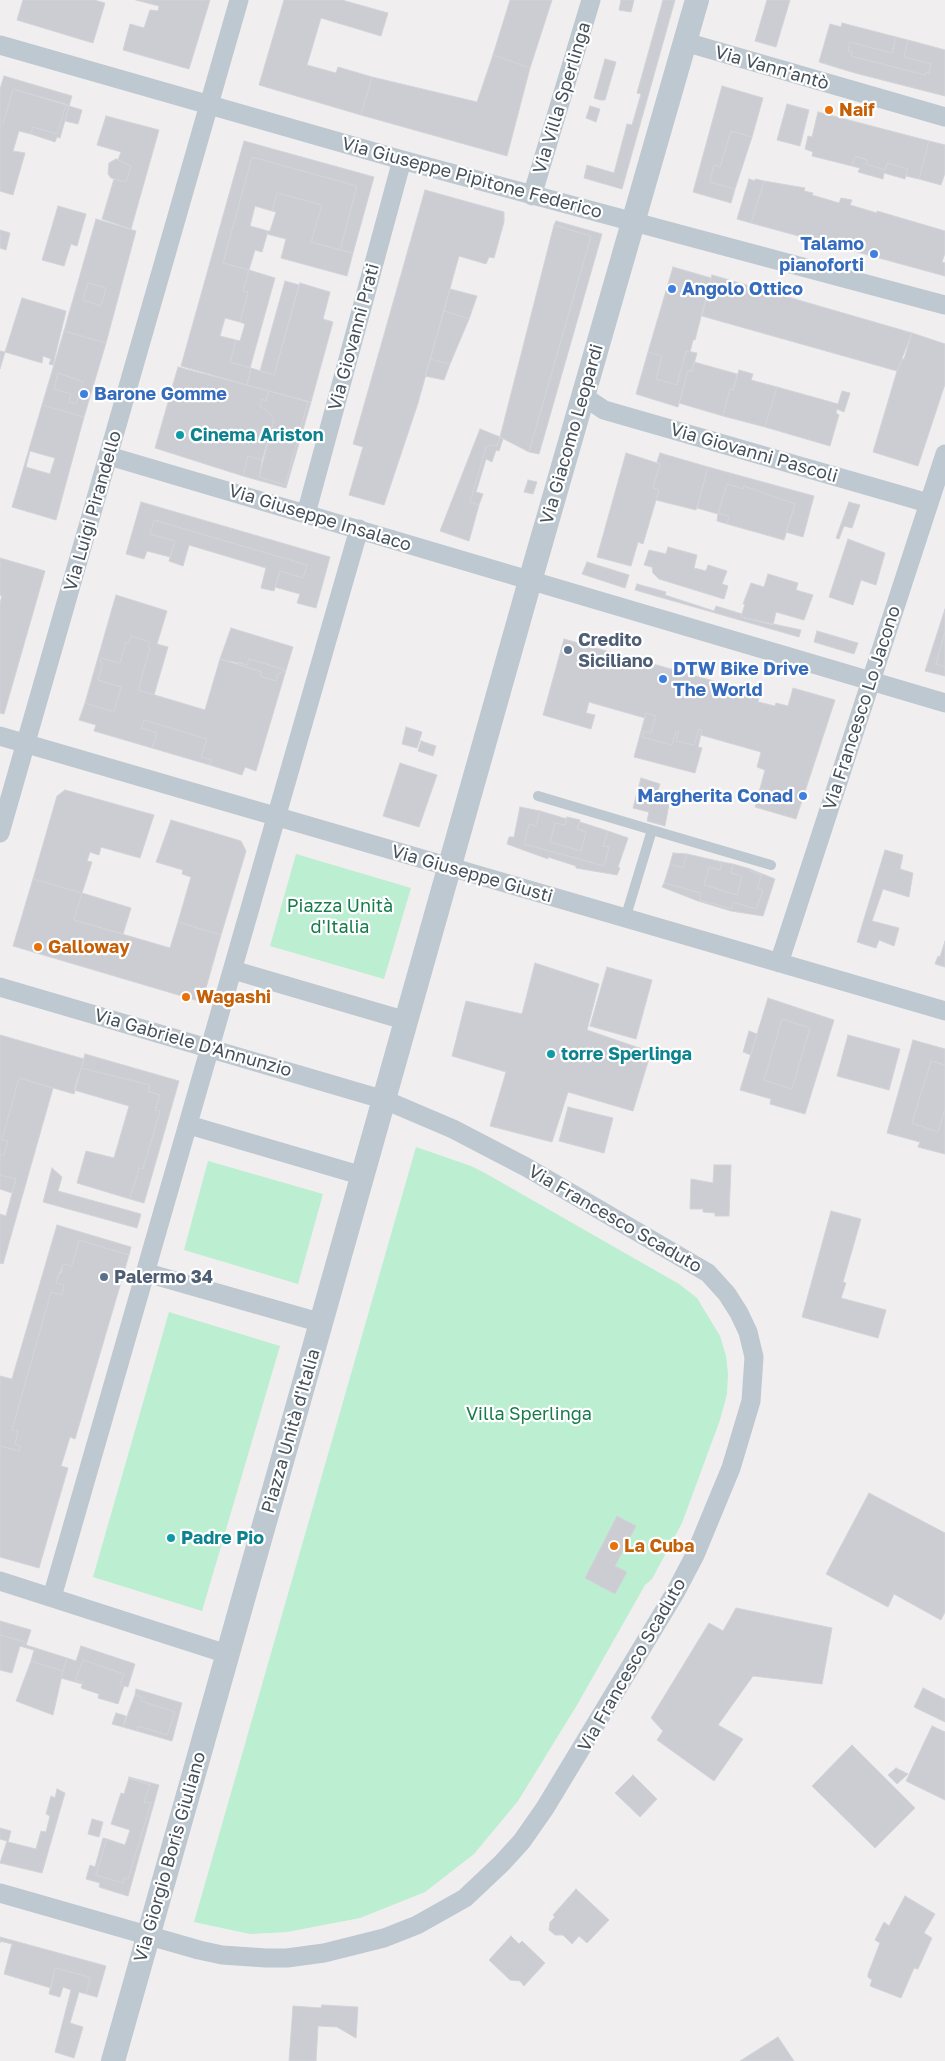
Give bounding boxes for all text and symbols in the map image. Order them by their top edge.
street label: Via Villa Sperlinga [529,19,595,177]
street label: Via Vann'antò [712,41,832,95]
place label: Naif [839,99,875,121]
marker: Naif [823,104,835,116]
street label: Via Giuseppe Pipitone Federico [340,133,604,223]
place label: Talamo pianoforti [779,233,864,276]
marker: Talamo pianoforti [868,248,880,260]
street label: Via Giovanni Prati [324,261,384,413]
place label: Angolo Ottico [682,278,803,300]
marker: Angolo Ottico [666,283,678,295]
street label: Via Giacomo Leopardi [536,341,608,527]
place label: Barone Gomme [94,383,227,405]
marker: Barone Gomme [78,388,90,400]
street label: Via Giovanni Pascoli [668,419,840,487]
place label: Cinema Ariston [190,424,324,446]
street label: Via Luigi Pirandello [60,428,126,594]
marker: Cinema Ariston [174,429,186,441]
street label: Via Giuseppe Insalaco [226,480,414,556]
street label: Via Francesco Lo Jacono [819,603,905,813]
place label: Credito Siciliano [578,629,653,672]
marker: Credito Siciliano [562,644,574,656]
place label: DTW Bike Drive The World [673,658,809,701]
marker: DTW Bike Drive The World [657,673,669,685]
place label: Margherita Conad [637,785,793,807]
marker: Margherita Conad [797,790,809,802]
street label: Via Giuseppe Giusti [389,841,555,907]
park label: Piazza Unità d'Italia [287,895,393,938]
place label: Galloway [48,936,130,958]
marker: Galloway [32,941,44,953]
place label: Wagashi [196,986,271,1008]
marker: Wagashi [180,991,192,1003]
street label: Via Gabriele D'Annunzio [92,1004,294,1082]
place label: torre Sperlinga [561,1043,692,1065]
marker: torre Sperlinga [545,1048,557,1060]
street label: Via Francesco Scaduto [524,1160,706,1278]
place label: Palermo 34 [114,1266,213,1288]
marker: Palermo 34 [98,1271,110,1283]
street label: Piazza Unità d'Italia [257,1346,325,1516]
park label: Villa Sperlinga [466,1403,592,1425]
place label: Padre Pio [181,1527,264,1549]
marker: Padre Pio [165,1532,177,1544]
place label: La Cuba [624,1535,694,1557]
marker: La Cuba [608,1540,620,1552]
street label: Via Francesco Scaduto [573,1574,691,1756]
street label: Via Giorgio Boris Giuliano [130,1749,210,1965]

